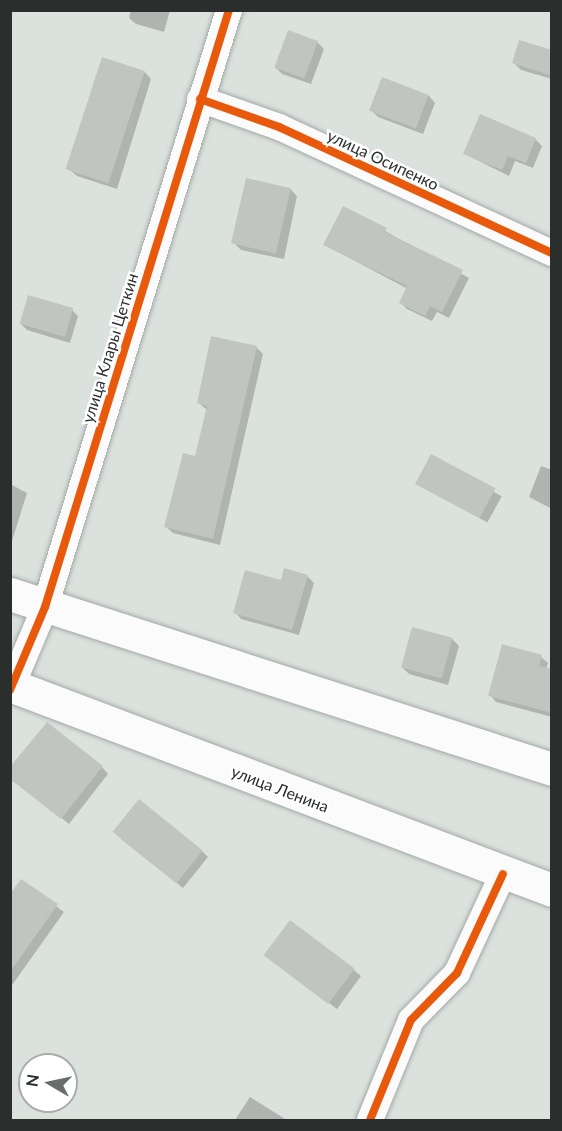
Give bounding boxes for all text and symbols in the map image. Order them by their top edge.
street label: улица Осипенко [324,126,442,194]
street label: улица Клары Цеткин [78,271,142,425]
street label: улица Ленина [229,762,331,816]
north arrow [18,1053,78,1113]
text: N [21,1073,42,1088]

